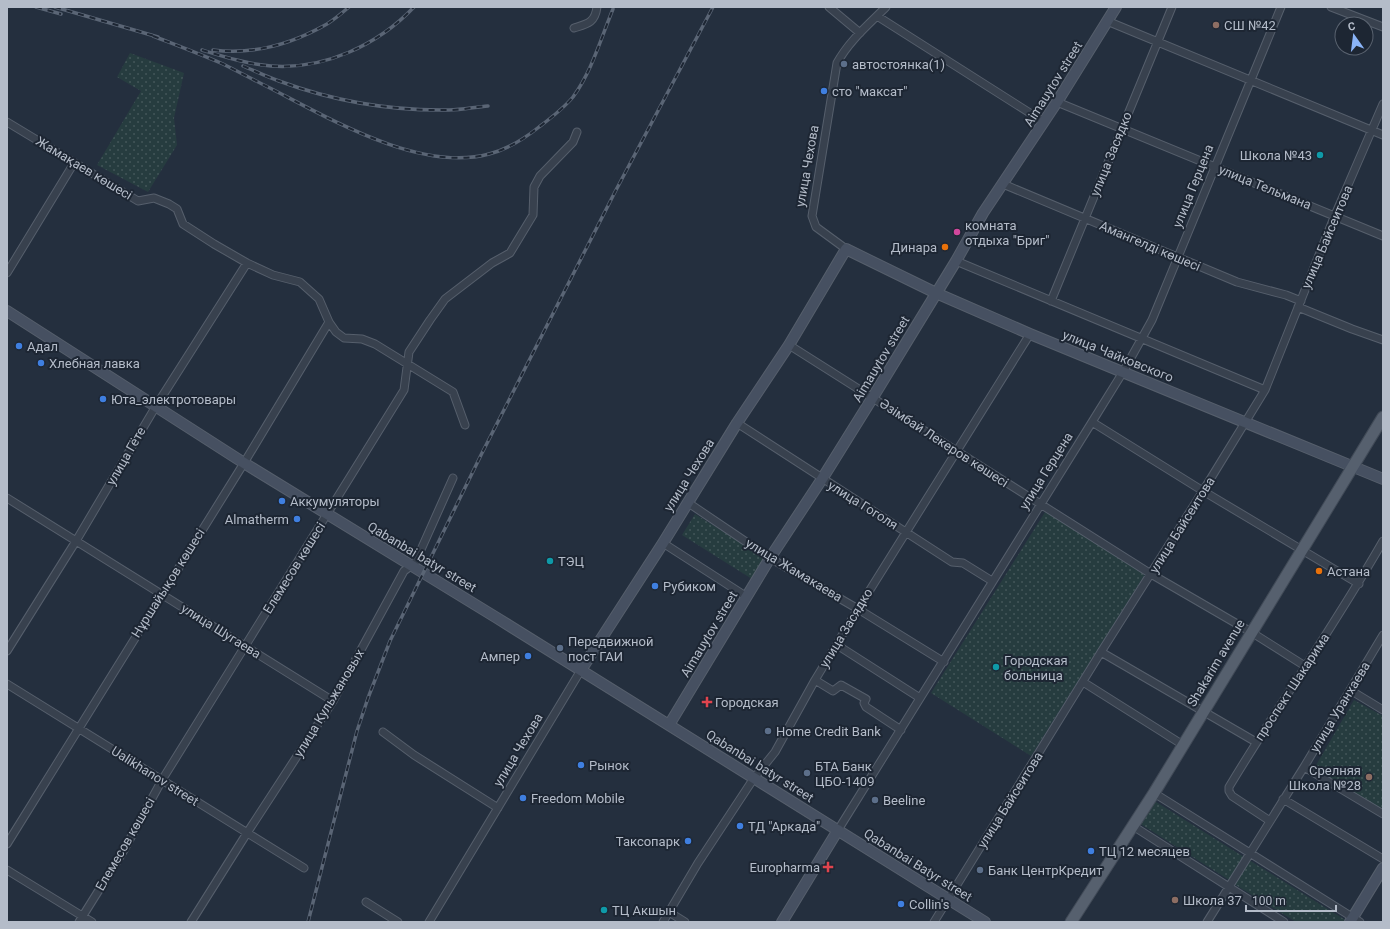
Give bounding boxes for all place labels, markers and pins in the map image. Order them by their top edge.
place label: СШ №42 [1224,18,1276,33]
marker: СШ №42 [1211,20,1221,30]
place label: автостоянка(1) [852,57,945,72]
marker: автостоянка(1) [839,59,849,69]
place label: сто "максат" [832,84,907,99]
marker: сто "максат" [819,86,829,96]
place label: Школа №43 [1240,148,1312,163]
marker: Школа №43 [1315,150,1325,160]
place label: комната отдыха "Бриг" [965,218,1049,248]
marker: комната отдыха "Бриг" [952,227,962,237]
place label: Динара [891,240,937,255]
marker: Динара [940,242,950,252]
place label: Адал [27,339,58,354]
marker: Адал [14,341,24,351]
place label: Хлебная лавка [49,356,140,371]
marker: Хлебная лавка [36,358,46,368]
place label: Юта_электротовары [111,392,236,407]
marker: Юта_электротовары [98,394,108,404]
place label: Аккумуляторы [290,494,380,509]
marker: Аккумуляторы [277,496,287,506]
place label: Almatherm [225,512,289,527]
marker: Almatherm [292,514,302,524]
place label: ТЭЦ [558,554,585,569]
marker: ТЭЦ [545,556,555,566]
place label: Астана [1327,564,1370,579]
marker: Астана [1314,566,1324,576]
place label: Рубиком [663,579,716,594]
marker: Рубиком [650,581,660,591]
place label: Передвижной пост ГАИ [568,634,654,664]
marker: Передвижной пост ГАИ [555,643,565,653]
place label: Ампер [480,649,520,664]
marker: Ампер [523,651,533,661]
place label: Городская больница [1004,653,1068,683]
marker: Городская больница [991,662,1001,672]
place label: Городская [715,695,779,710]
marker: Городская [702,697,712,707]
place label: Home Credit Bank [776,724,881,739]
marker: Home Credit Bank [763,726,773,736]
place label: Рынок [589,758,629,773]
place label: БТА Банк ЦБО-1409 [815,759,874,789]
marker: Рынок [576,760,586,770]
place label: Срелняя Школа №28 [1289,763,1361,793]
marker: БТА Банк ЦБО-1409 [802,768,812,778]
marker: Срелняя Школа №28 [1364,772,1374,782]
place label: Freedom Mobile [531,791,625,806]
marker: Freedom Mobile [518,793,528,803]
place label: Beeline [883,793,925,808]
marker: Beeline [870,795,880,805]
place label: ТД "Аркада" [748,819,820,834]
marker: ТД "Аркада" [735,821,745,831]
place label: Таксопарк [616,834,680,849]
marker: Таксопарк [683,836,693,846]
place label: ТЦ 12 месяцев [1099,844,1190,859]
marker: ТЦ 12 месяцев [1086,846,1096,856]
place label: Europharma [749,860,820,875]
marker: Europharma [823,862,833,872]
place label: Банк ЦентрКредит [988,863,1102,878]
marker: Банк ЦентрКредит [975,865,985,875]
place label: Школа 37 [1183,893,1242,908]
marker: Школа 37 [1170,895,1180,905]
place label: Collin's [909,897,950,912]
marker: Collin's [896,899,906,909]
place label: ТЦ Акшын [612,903,676,918]
marker: ТЦ Акшын [599,905,609,915]

